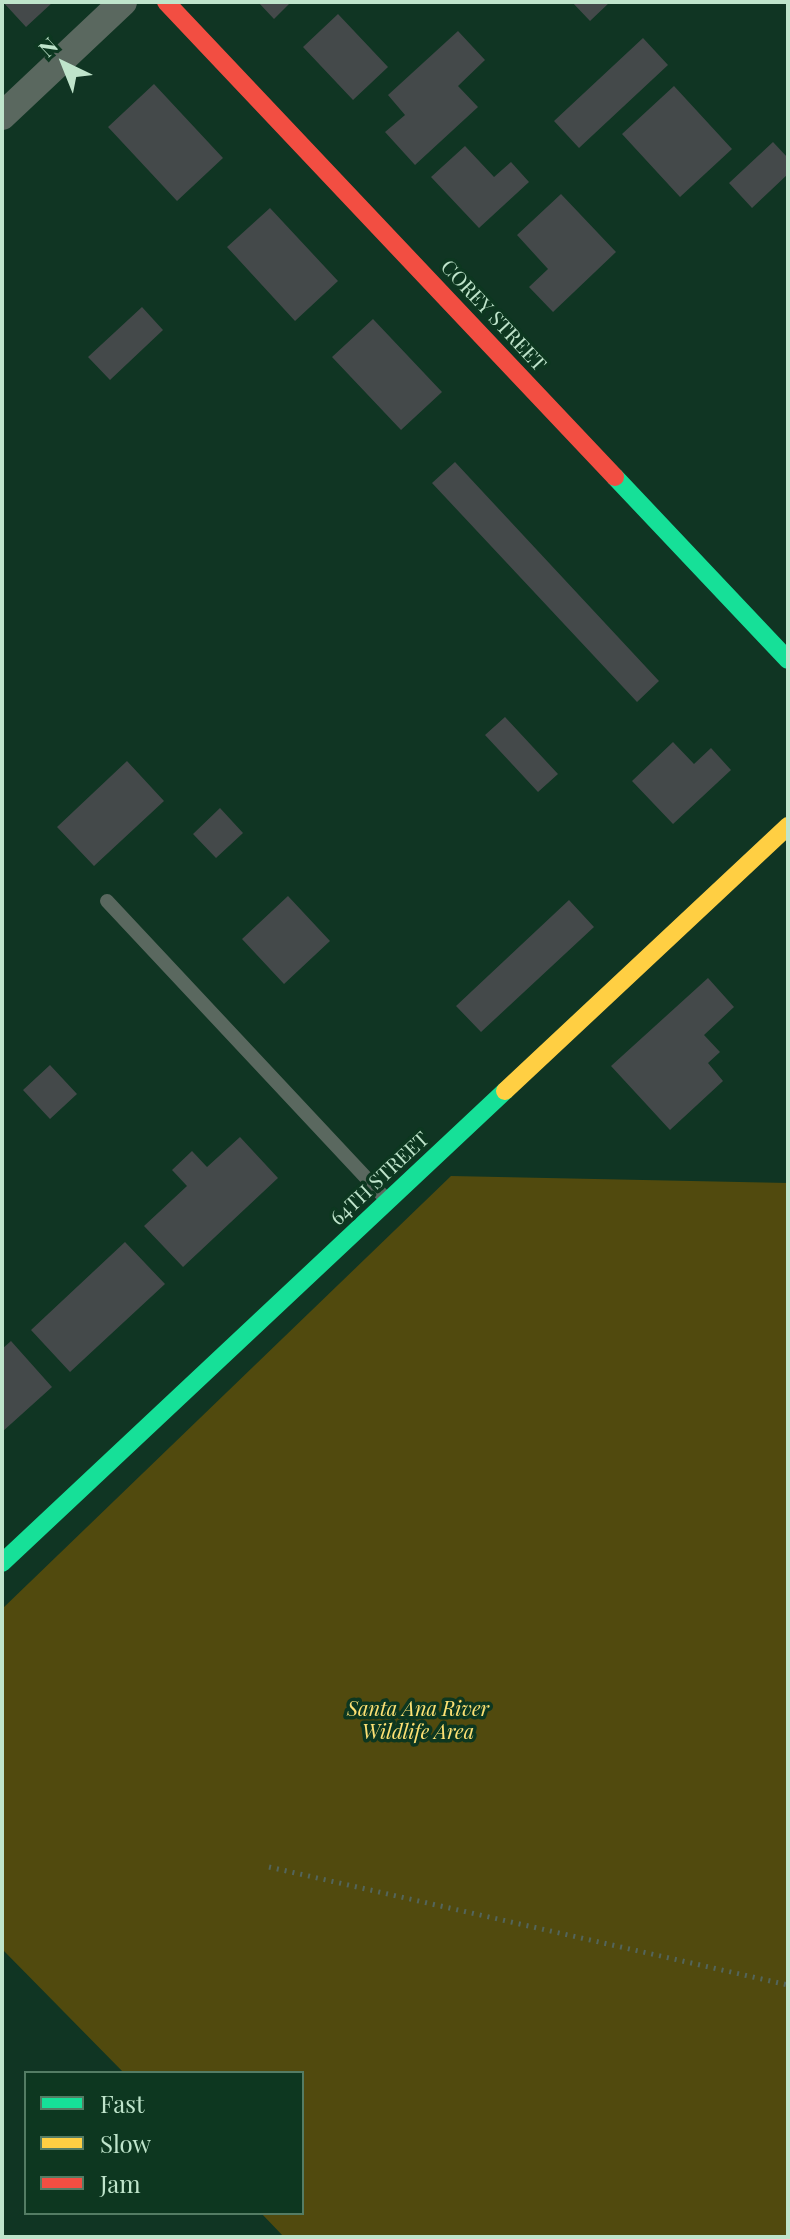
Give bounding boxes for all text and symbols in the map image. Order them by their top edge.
north arrow [24,24,104,104]
text: N [32,30,64,63]
street label: COREY STREET [435,255,551,377]
street label: 64TH STREET [326,1127,434,1231]
park label: Santa Ana River Wildlife Area [347,1698,489,1745]
legend [24,2071,304,2215]
text: Fast [100,2087,145,2119]
text: Slow [100,2127,151,2159]
text: Jam [100,2167,141,2199]

